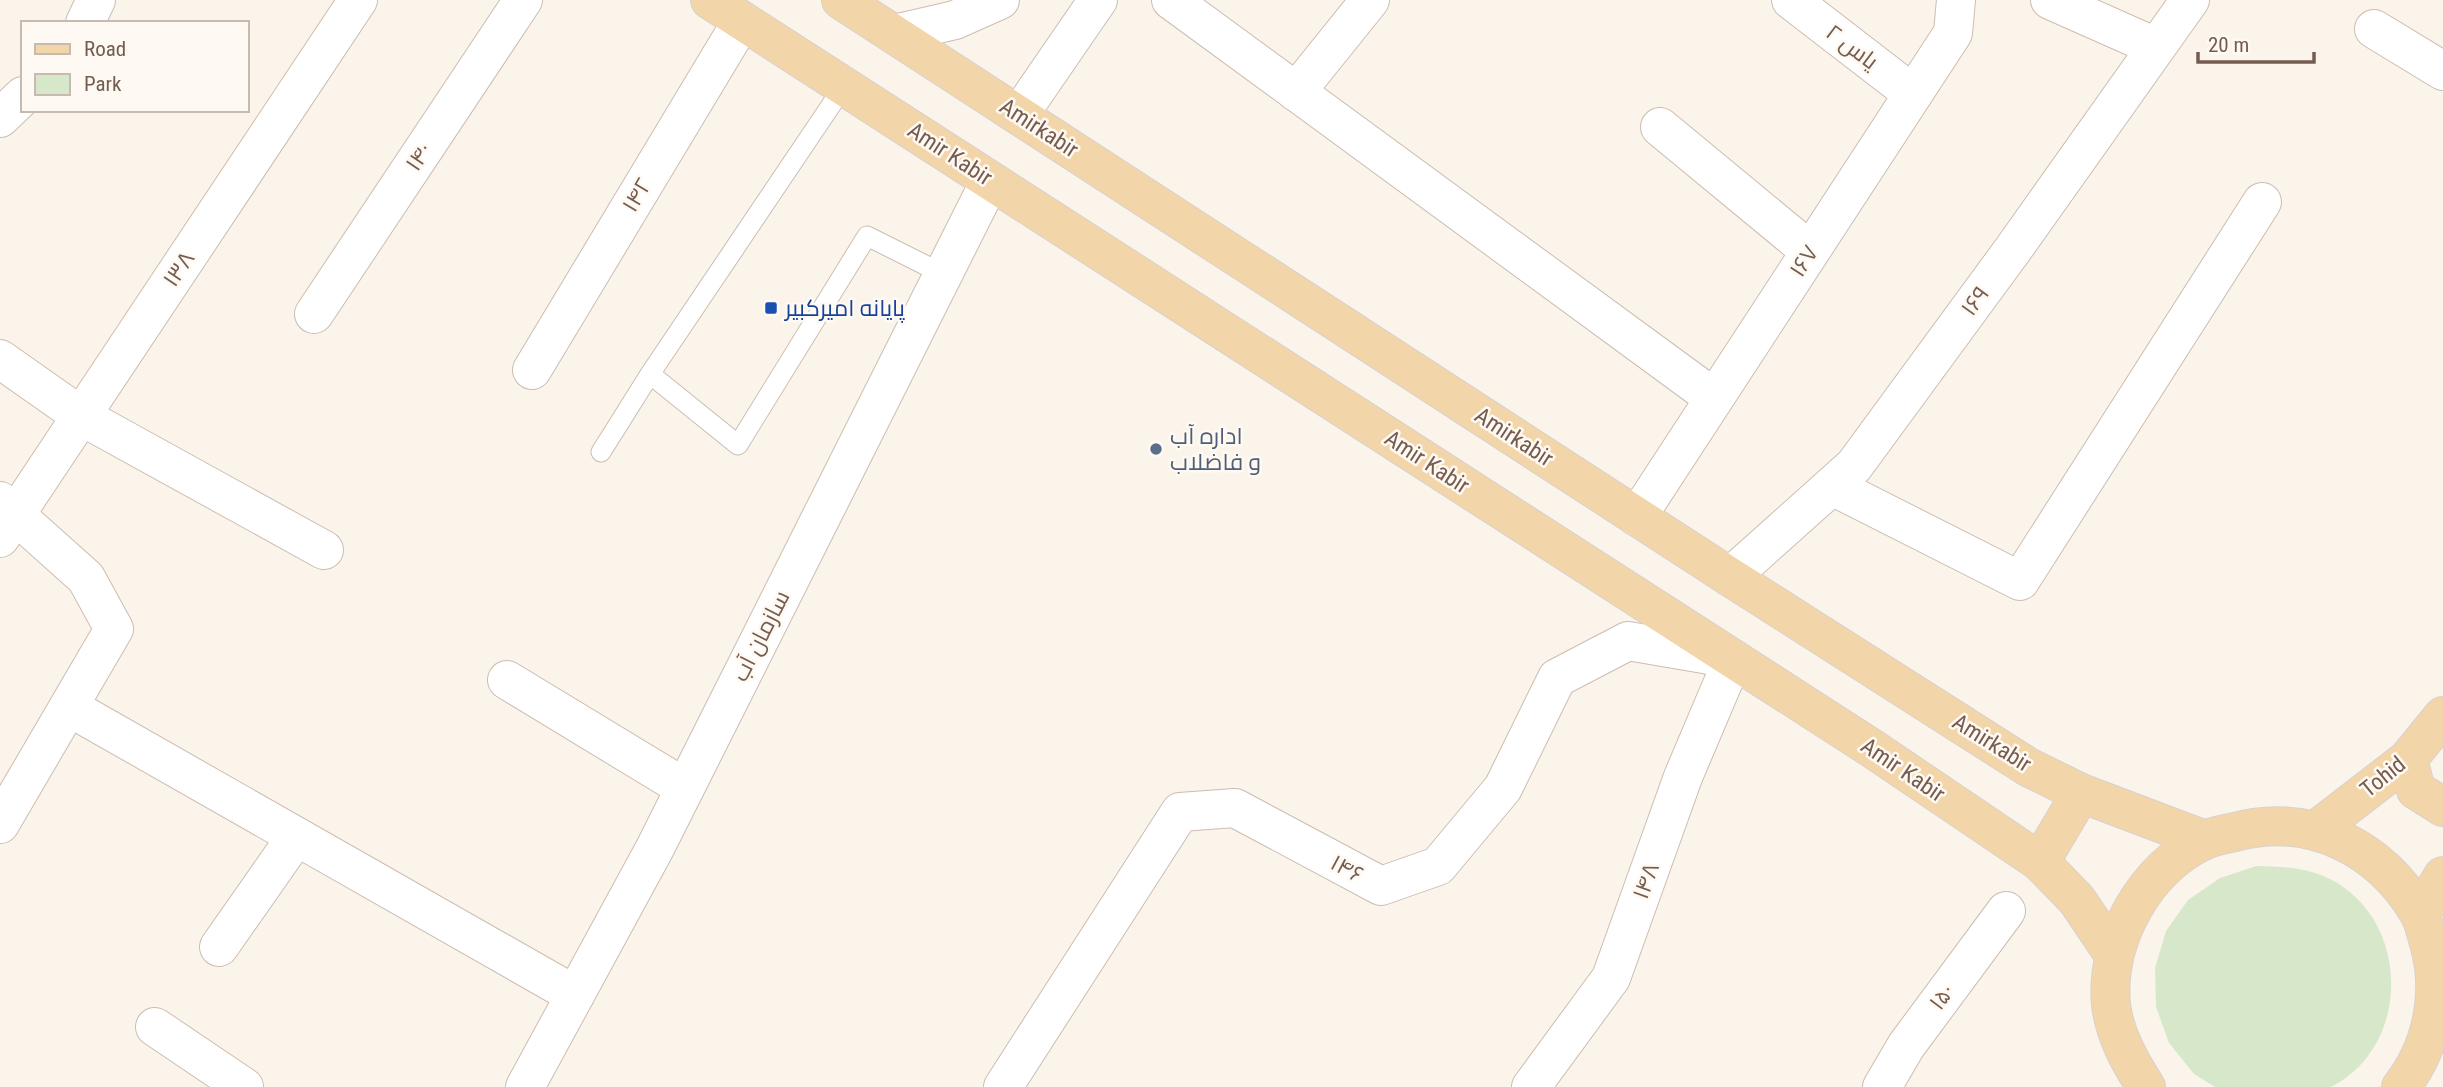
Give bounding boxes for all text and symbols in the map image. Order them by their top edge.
street label: یاس ۲ [1821,19,1883,75]
legend [21,21,248,112]
scale bar [2198,21,2314,65]
text: 20 m [2208,33,2249,57]
text: Road [84,37,126,61]
text: Park [84,72,122,96]
street label: Amirkabir [995,93,1083,163]
street label: Amir Kabir [903,117,997,191]
street label: ۱۴۰ [400,138,438,176]
street label: ۱۴۲ [617,173,657,217]
street label: ۱۶۷ [1784,240,1824,282]
street label: ۱۳۸ [157,246,201,292]
street label: ۱۶۹ [1955,281,1995,321]
place label: پایانه امیرکبیر [783,295,905,323]
marker: پایانه امیرکبیر [763,300,779,316]
street label: Amirkabir [1470,402,1558,472]
place label: اداره آب و فاضلاب [1170,423,1261,476]
street label: Amir Kabir [1380,425,1474,499]
marker: اداره آب و فاضلاب [1148,441,1164,457]
street label: سازمان آب [727,586,795,686]
street label: Amirkabir [1948,708,2036,778]
street label: Amir Kabir [1856,732,1950,808]
street label: Tohid [2355,751,2411,803]
street label: ۱۴۶ [1326,849,1368,889]
street label: ۱۴۸ [1627,859,1665,903]
street label: ۱۵۰ [1924,979,1960,1015]

